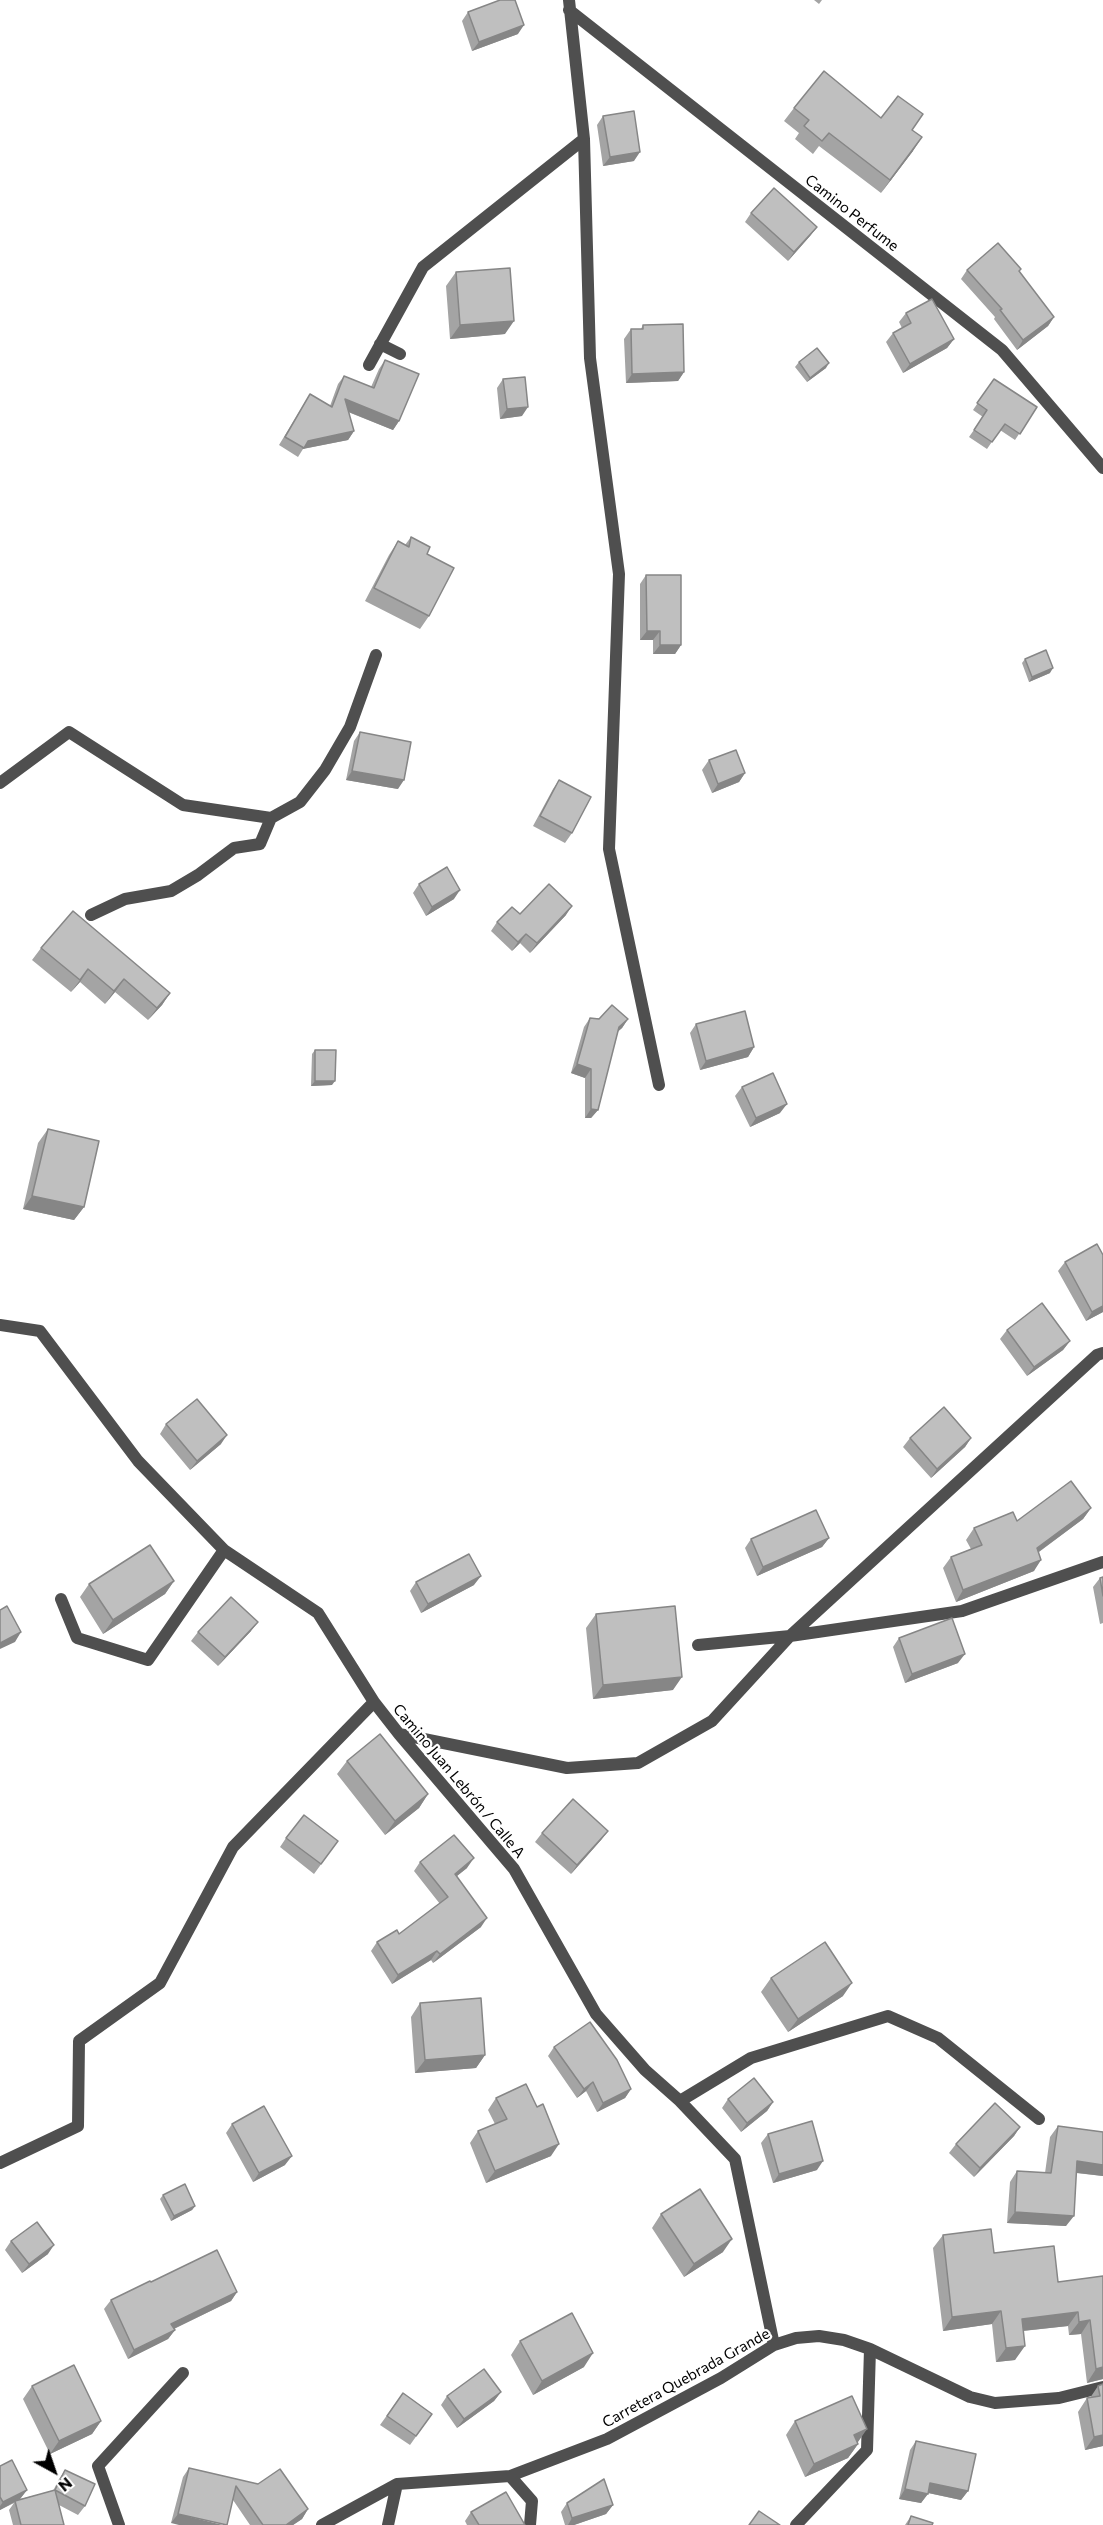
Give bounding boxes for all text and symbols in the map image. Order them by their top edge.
street label: Camino Perfume [802,171,902,255]
street label: Camino Juan Lebrón / Calle A [389,1700,529,1862]
street label: Carretera Quebrada Grande [599,2324,773,2432]
north arrow [24,2441,84,2501]
text: N [55,2474,77,2496]

